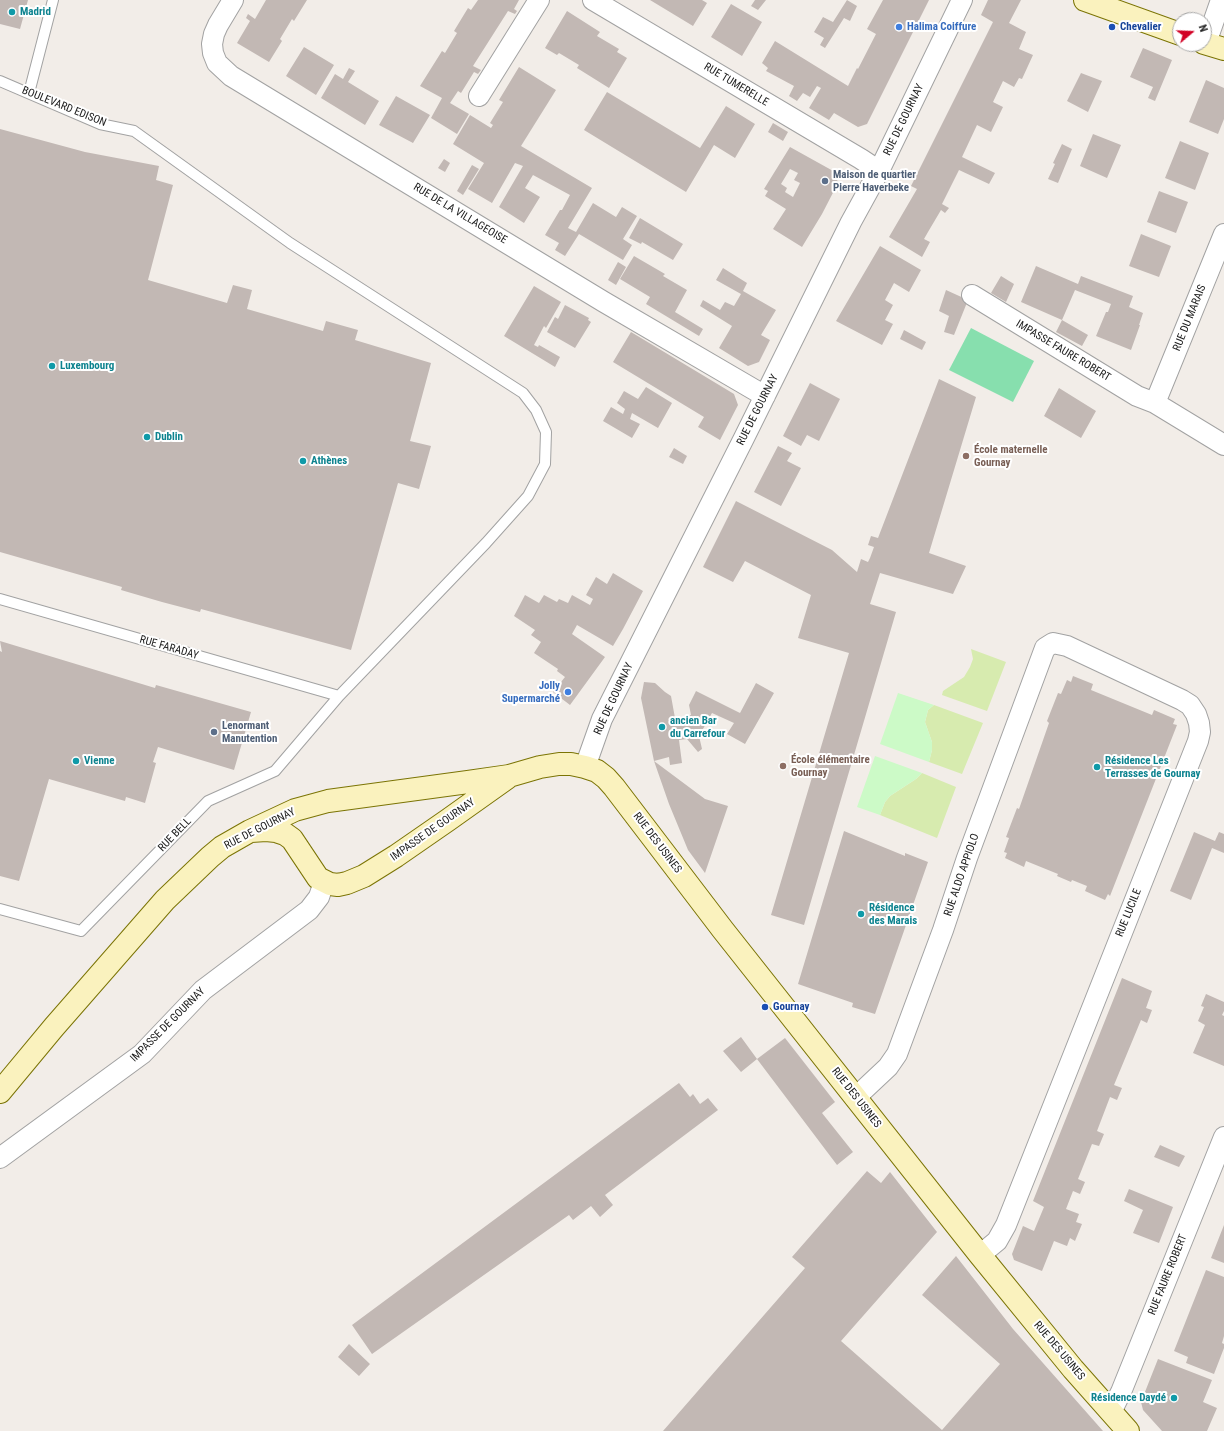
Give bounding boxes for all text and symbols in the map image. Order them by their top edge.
place label: Madrid [20,5,51,19]
marker: Madrid [7,7,17,17]
north arrow [1172,12,1212,52]
place label: Halima Coiffure [907,20,976,34]
place label: Chevalier [1120,20,1161,34]
marker: Halima Coiffure [894,22,904,32]
marker: Chevalier [1107,22,1117,32]
text: N [1196,23,1210,34]
street label: RUE TUMERELLE [701,61,771,109]
street label: RUE DE GOURNAY [881,82,927,158]
street label: BOULEVARD EDISON [20,84,108,130]
place label: Maison de quartier Pierre Haverbeke [833,168,916,194]
marker: Maison de quartier Pierre Haverbeke [820,176,830,186]
street label: RUE DE LA VILLAGEOISE [411,181,509,247]
street label: RUE DU MARAIS [1171,283,1209,353]
street label: IMPASSE FAURE ROBERT [1013,318,1113,384]
place label: Luxembourg [60,359,114,373]
marker: Luxembourg [47,361,57,371]
street label: RUE DE GOURNAY [734,372,782,448]
place label: Dublin [155,430,183,444]
marker: Dublin [142,432,152,442]
place label: École maternelle Gournay [974,443,1048,469]
marker: École maternelle Gournay [961,451,971,461]
place label: Athènes [311,454,347,468]
marker: Athènes [298,456,308,466]
street label: RUE FARADAY [138,633,200,663]
street label: RUE DE GOURNAY [592,661,636,737]
place label: Jolly Supermarché [502,679,560,705]
marker: Jolly Supermarché [563,687,573,697]
place label: ancien Bar du Carrefour [670,714,725,740]
place label: Lenormant Manutention [222,719,277,745]
marker: ancien Bar du Carrefour [657,722,667,732]
marker: Lenormant Manutention [209,727,219,737]
place label: École élémentaire Gournay [791,753,870,779]
place label: Vienne [84,754,114,768]
place label: Résidence Les Terrasses de Gournay [1105,754,1200,780]
marker: Vienne [71,756,81,766]
marker: École élémentaire Gournay [778,761,788,771]
marker: Résidence Les Terrasses de Gournay [1092,762,1102,772]
street label: IMPASSE DE GOURNAY [388,796,478,864]
street label: RUE DE GOURNAY [222,805,298,853]
street label: RUE DES USINES [630,810,684,876]
street label: RUE BELL [156,815,194,855]
street label: RUE ALDO APPIOLO [942,832,982,918]
street label: RUE LUCILE [1113,887,1145,939]
place label: Résidence des Marais [869,901,917,927]
marker: Résidence des Marais [856,909,866,919]
street label: IMPASSE DE GOURNAY [128,985,208,1065]
place label: Gournay [773,1000,809,1014]
marker: Gournay [760,1002,770,1012]
street label: RUE DES USINES [828,1065,884,1131]
street label: RUE FAURE ROBERT [1146,1233,1190,1317]
street label: RUE DES USINES [1031,1319,1087,1383]
place label: Résidence Daydé [1091,1391,1166,1405]
marker: Résidence Daydé [1169,1393,1179,1403]

